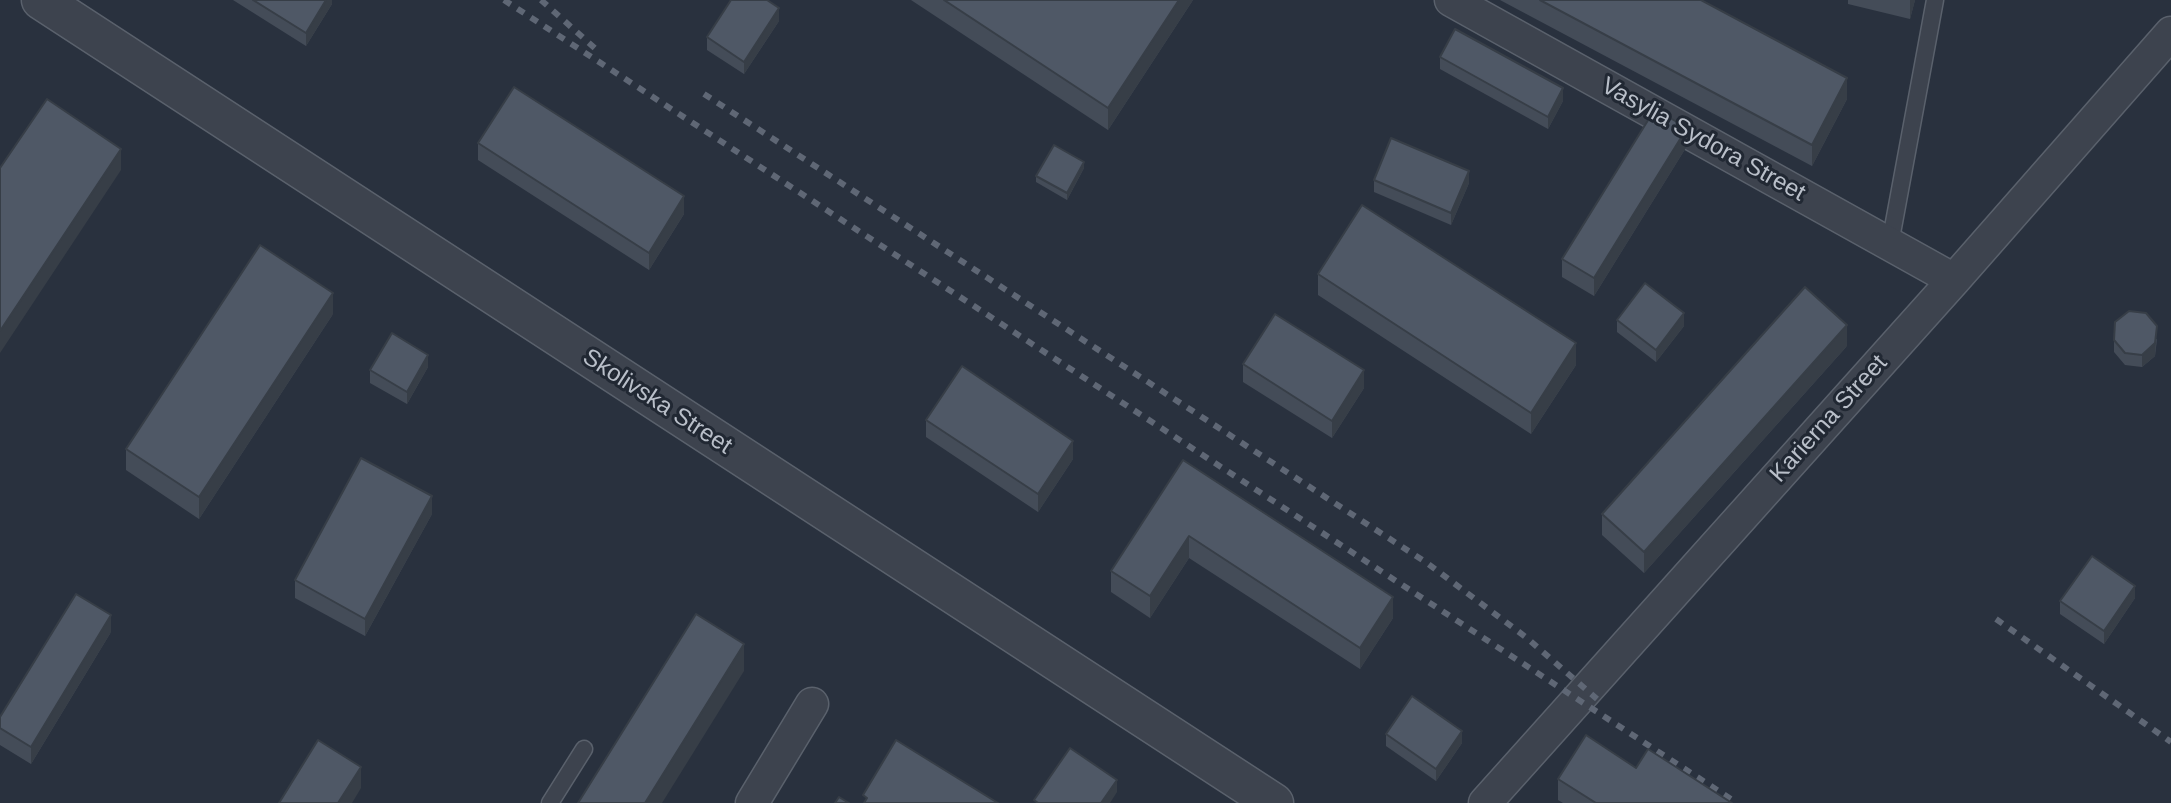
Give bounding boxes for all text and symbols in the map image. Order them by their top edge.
street label: Vasylia Sydora Street [1596,72,1810,208]
street label: Skolivska Street [577,343,737,461]
street label: Karierna Street [1764,349,1894,489]

